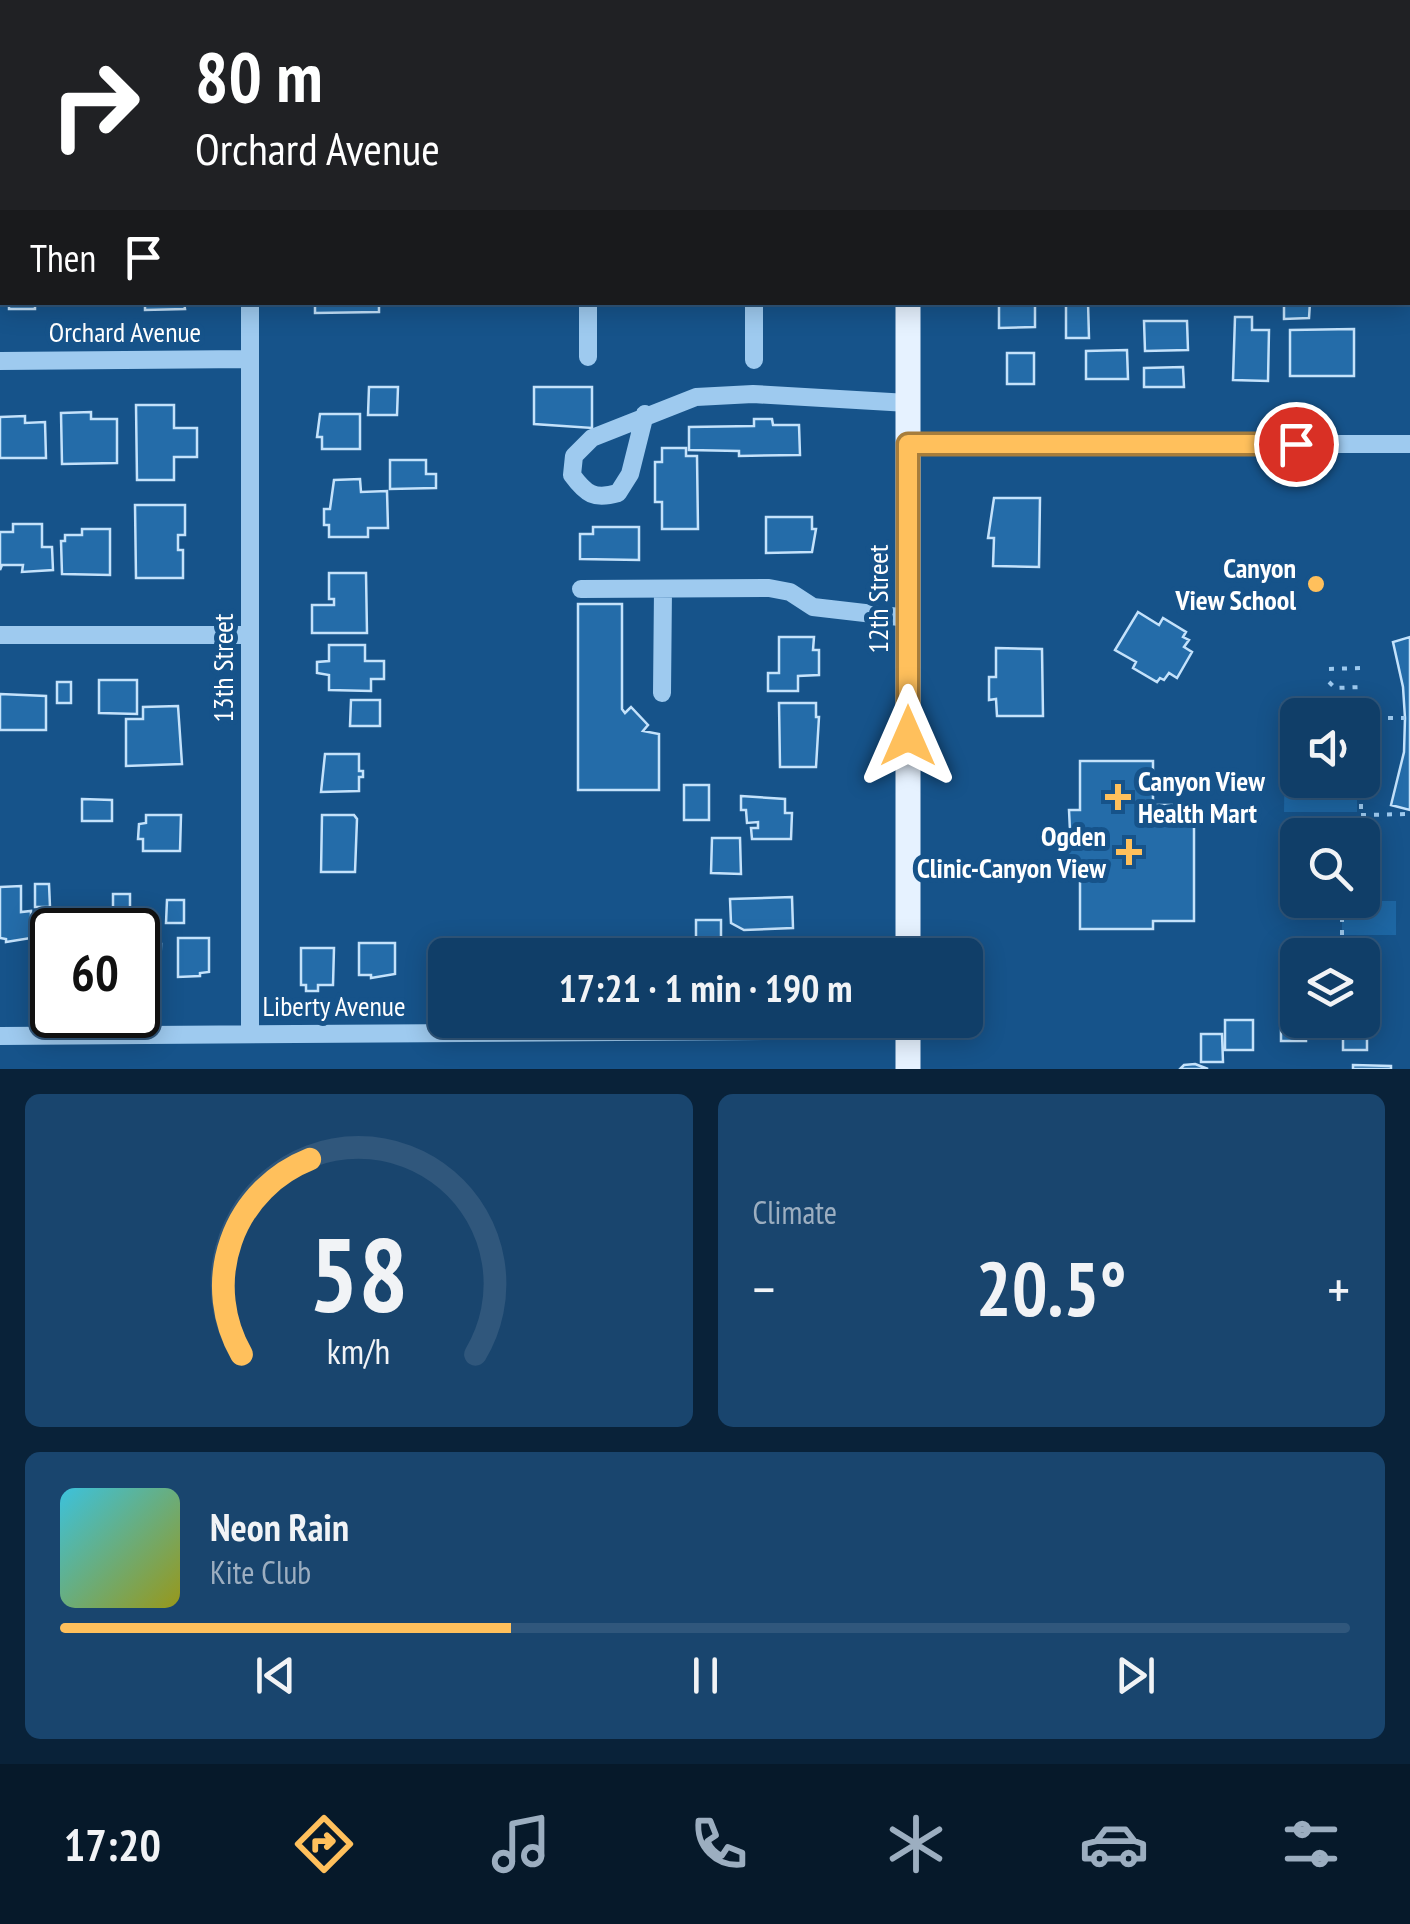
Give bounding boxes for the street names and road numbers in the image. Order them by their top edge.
street label: Orchard Avenue [49,313,201,350]
street label: 12th Street [859,544,896,654]
street label: 13th Street [204,613,241,723]
street label: Liberty Avenue [263,987,406,1024]

